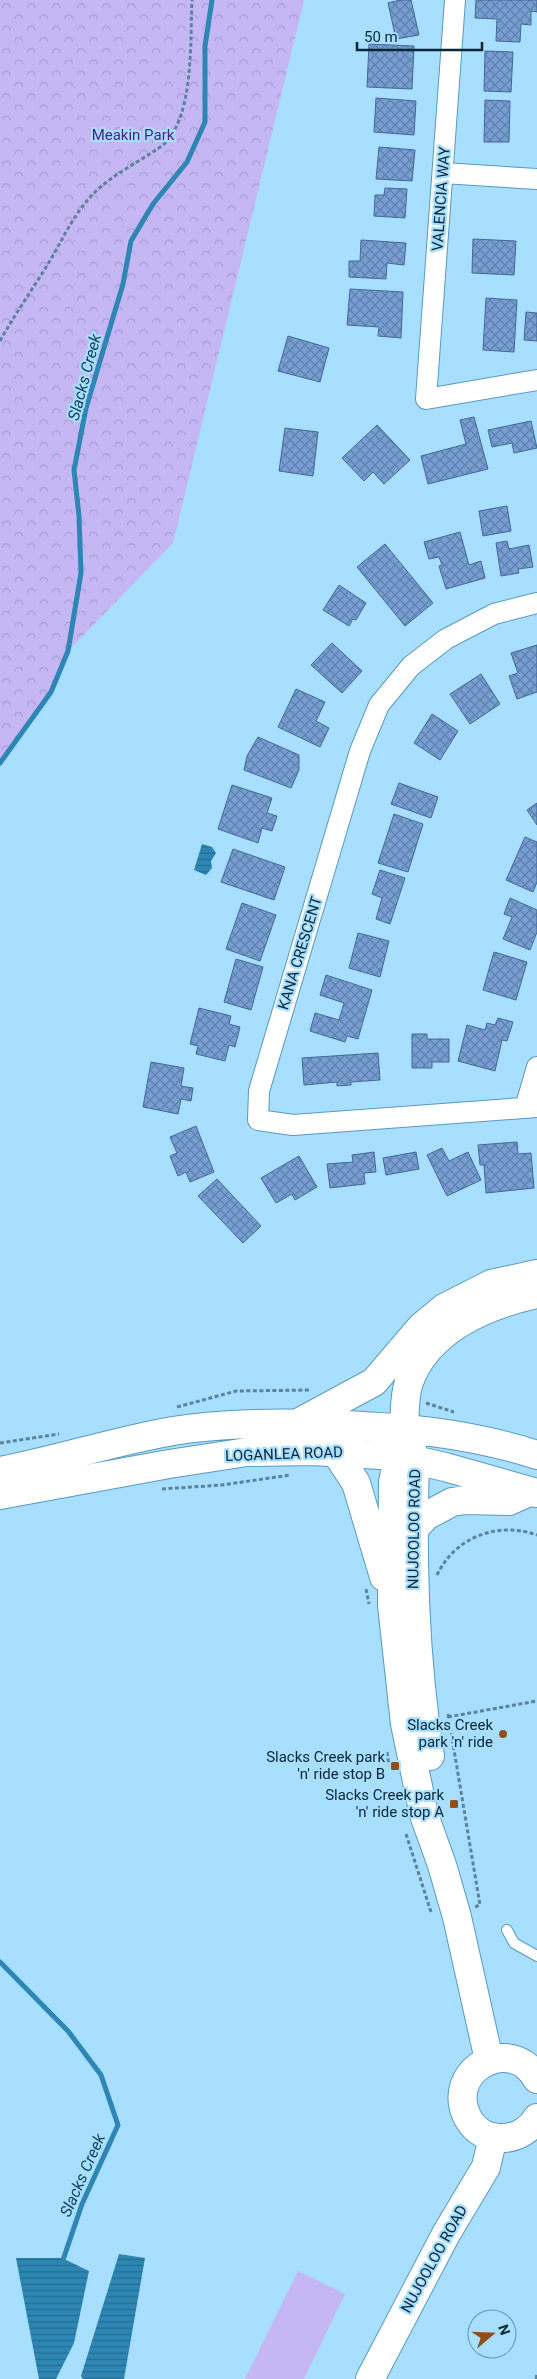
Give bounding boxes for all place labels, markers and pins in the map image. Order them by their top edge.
place label: Slacks Creek park 'n' ride [407,1716,493,1751]
marker: Slacks Creek park 'n' ride [497,1728,509,1740]
place label: Slacks Creek park 'n' ride stop B [266,1748,385,1783]
marker: Slacks Creek park 'n' ride stop B [389,1760,401,1772]
place label: Slacks Creek park 'n' ride stop A [325,1786,444,1821]
marker: Slacks Creek park 'n' ride stop A [448,1798,460,1810]

